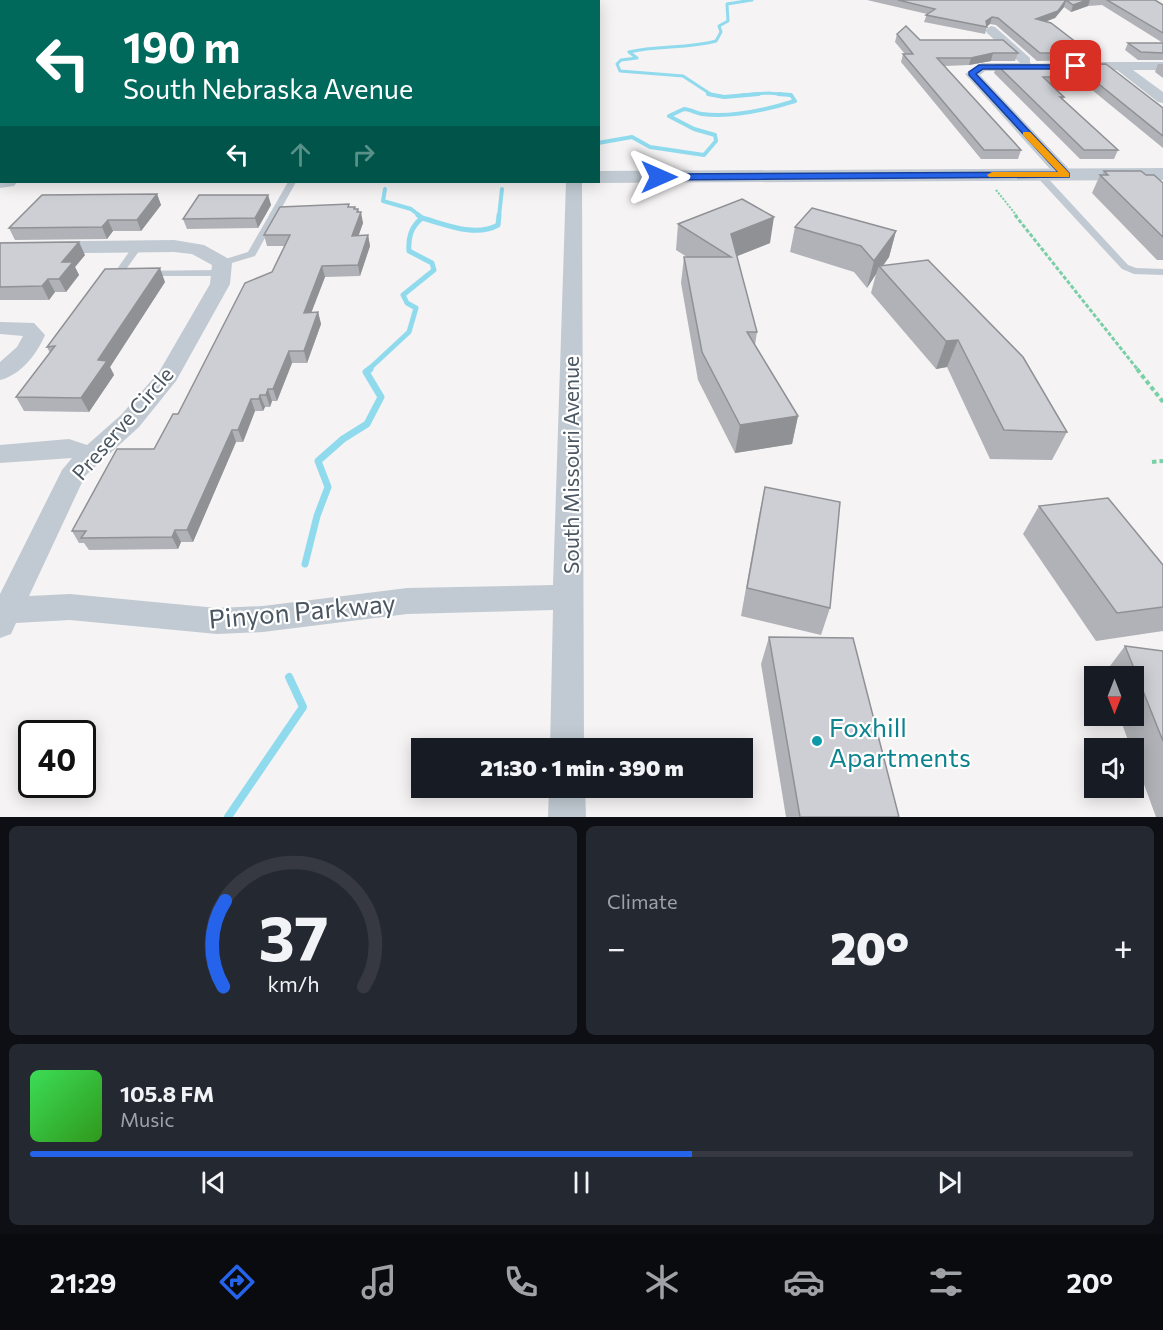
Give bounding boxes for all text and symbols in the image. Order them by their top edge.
text: 190 m [123,20,241,72]
icon: left [24,24,102,102]
pin [1050,40,1101,91]
icon: arrive [1059,49,1092,82]
text: South Nebraska Avenue [123,72,413,105]
icon: left [221,138,254,171]
icon: ahead [284,138,317,171]
icon: right [347,138,380,171]
position arrow [627,145,691,209]
street label: South Missouri Avenue [558,356,583,574]
street label: Preserve Circle [66,361,178,485]
street label: Pinyon Parkway [207,586,397,634]
north arrow [1084,666,1144,726]
map controls [1084,666,1144,798]
place label: Foxhill Apartments [829,711,971,772]
speed limit sign: 40 [18,720,96,798]
marker: Foxhill Apartments [810,734,824,748]
button: sound [1084,738,1144,798]
text: 21:30 · 1 min · 390 m [480,754,684,781]
text: Climate [607,889,677,913]
text: 37 [258,898,328,974]
text: 20° [830,919,909,974]
text: − [607,926,626,967]
text: + [1114,926,1133,967]
text: km/h [267,971,319,997]
text: 105.8 FM [120,1080,214,1107]
text: Music [120,1107,174,1131]
icon: previous [197,1166,230,1199]
icon: pause [565,1166,598,1199]
icon: next [933,1166,966,1199]
icon: directions [216,1261,258,1303]
icon: music [358,1261,400,1303]
icon: phone [500,1261,542,1303]
icon: climate [641,1261,683,1303]
icon: car [783,1261,825,1303]
icon: filters [925,1261,967,1303]
text: 21:29 [50,1266,116,1299]
text: 20° [1066,1266,1113,1299]

